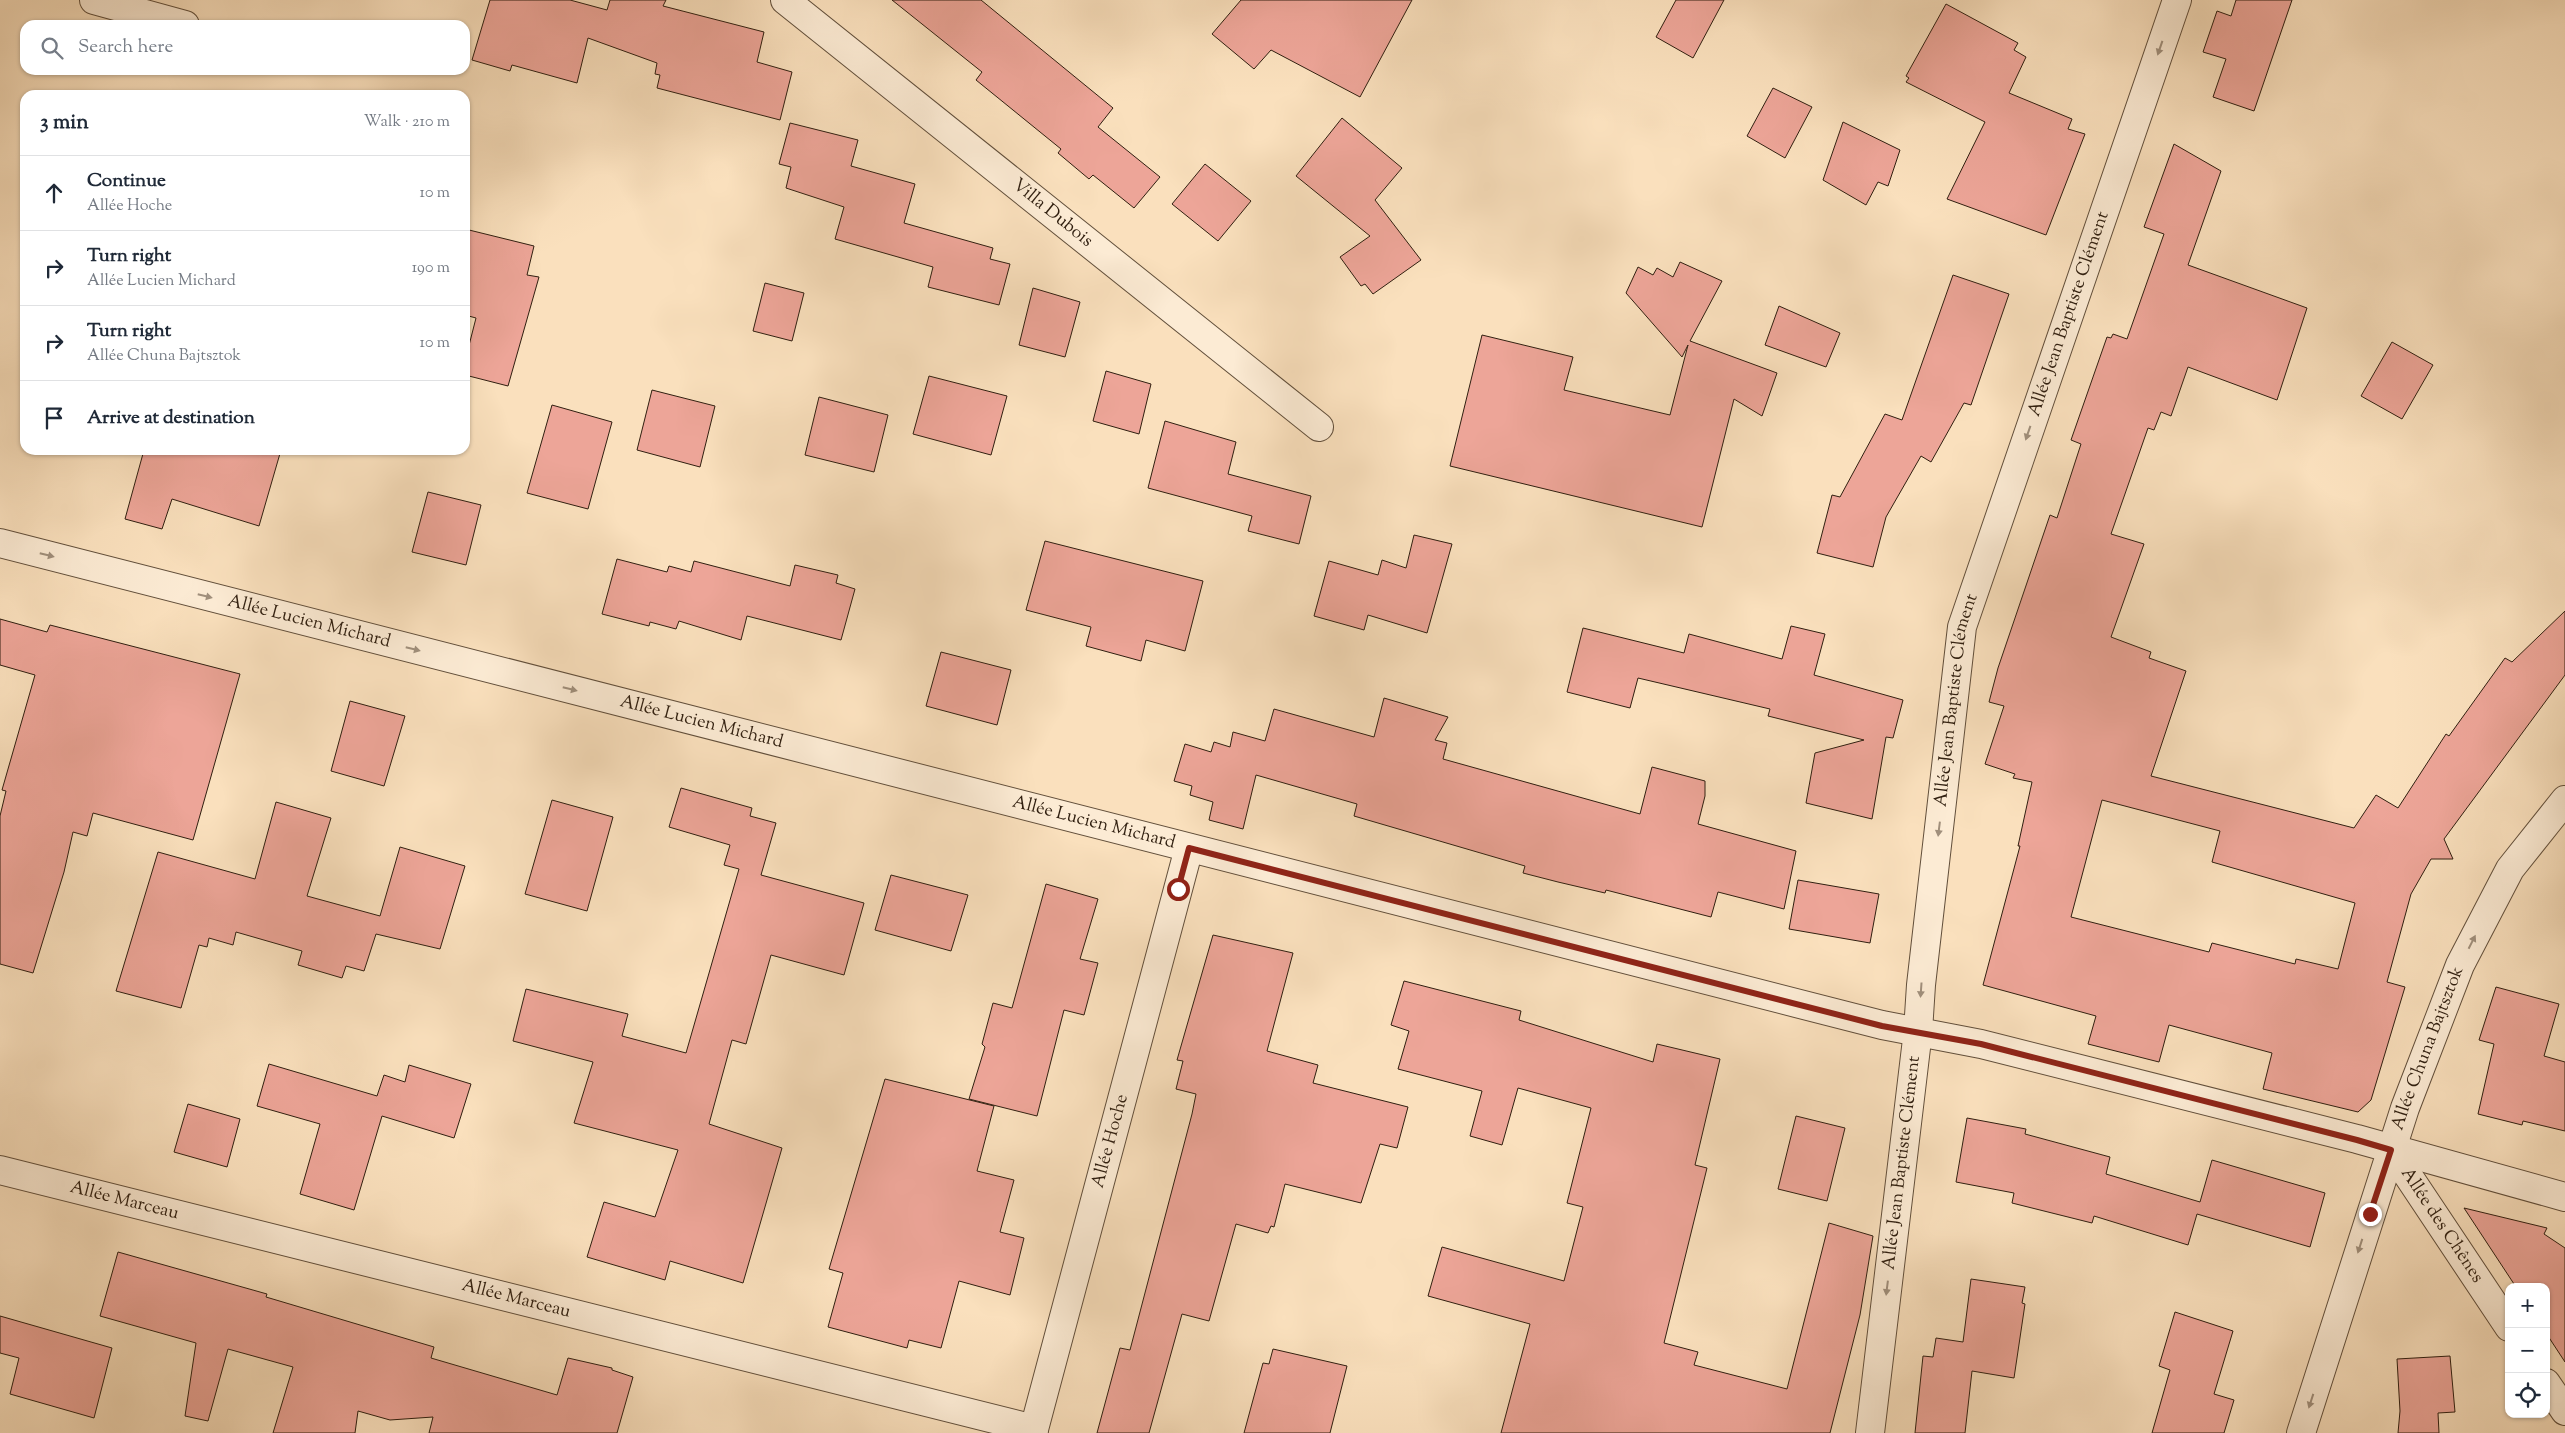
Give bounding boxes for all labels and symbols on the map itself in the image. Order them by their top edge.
one-way arrow [2156,41,2164,56]
street label: Villa Dubois [1006,173,1098,254]
street label: Allée Jean Baptiste Clément [2022,208,2116,420]
one-way arrow [2024,426,2031,441]
one-way arrow [40,551,55,559]
street label: Allée Lucien Michard [225,589,393,656]
street label: Allée Jean Baptiste Clément [1929,590,1985,808]
one-way arrow [197,592,212,600]
one-way arrow [405,645,420,653]
one-way arrow [563,685,578,693]
street label: Allée Lucien Michard [617,689,786,756]
street label: Allée Lucien Michard [1009,790,1178,856]
one-way arrow [1935,821,1943,837]
route start [1167,878,1190,901]
one-way arrow [2468,934,2476,949]
street label: Allée Chuna Bajtsztok [2386,963,2471,1134]
one-way arrow [1916,982,1924,998]
street label: Allée Jean Baptiste Clément [1877,1055,1928,1271]
street label: Allée Hoche [1086,1091,1136,1191]
street label: Allée des Chênes [2394,1163,2489,1289]
street label: Allée Marceau [67,1175,181,1227]
route end [2359,1203,2382,1226]
one-way arrow [2356,1239,2364,1254]
street label: Allée Marceau [459,1273,573,1325]
one-way arrow [1883,1280,1891,1296]
one-way arrow [2306,1394,2314,1409]

